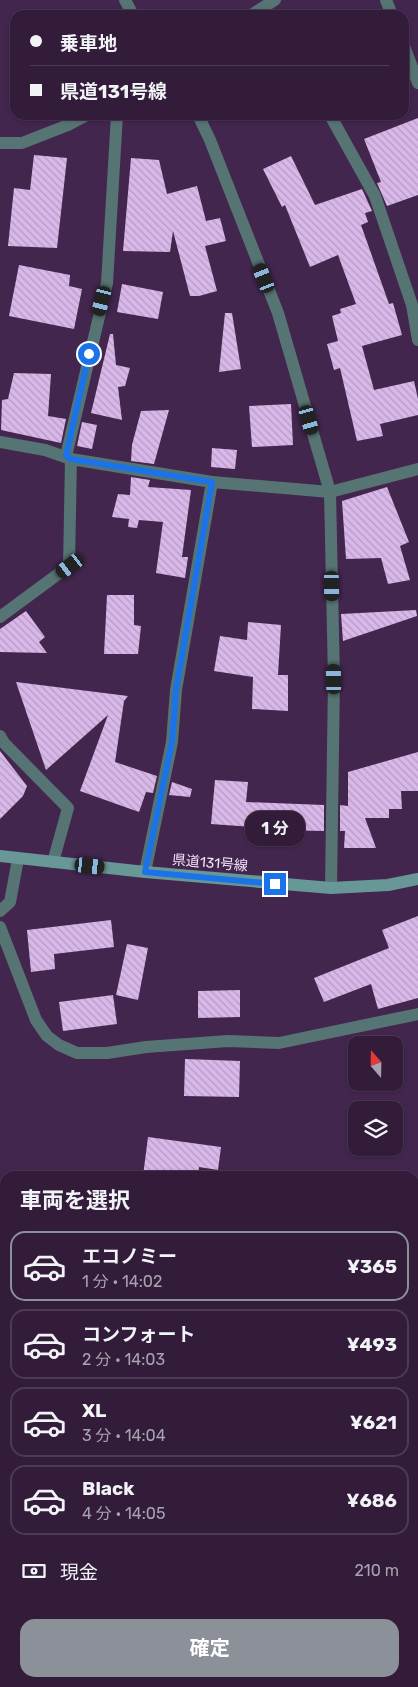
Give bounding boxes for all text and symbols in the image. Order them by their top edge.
text: 乗車地 [60,32,117,55]
text: 県道131号線 [60,80,167,103]
car [251,261,276,295]
car [91,285,112,317]
route start [78,343,100,365]
car [297,404,320,436]
car [53,551,86,581]
car [324,571,339,601]
car [326,664,341,694]
callout: 1 分 [245,812,305,846]
text: 1 分 [261,819,289,838]
street label: 県道131号線 [171,851,249,875]
car [74,857,105,875]
route end [264,873,286,895]
north arrow [348,1036,402,1091]
map controls [348,1036,403,1156]
button: layers [348,1101,403,1156]
text: 車両を選択 [20,1187,130,1214]
icon: car [22,1244,67,1289]
text: エコノミー [82,1245,177,1268]
text: ¥365 [347,1255,397,1278]
text: 1 分 · 14:02 [82,1272,162,1291]
icon: car [22,1322,67,1367]
text: コンフォート [82,1323,195,1346]
text: ¥493 [346,1333,397,1356]
text: 2 分 · 14:03 [82,1350,165,1369]
text: XL [82,1399,106,1422]
icon: car [22,1400,67,1445]
text: ¥621 [350,1411,397,1434]
text: 3 分 · 14:04 [82,1426,166,1445]
text: Black [82,1477,134,1500]
icon: car [22,1478,67,1523]
text: ¥686 [346,1489,397,1512]
text: 4 分 · 14:05 [82,1504,166,1523]
icon: cash [20,1557,48,1585]
text: 現金 [60,1561,98,1584]
text: 210 m [354,1561,399,1580]
button: 確定 [20,1619,399,1677]

